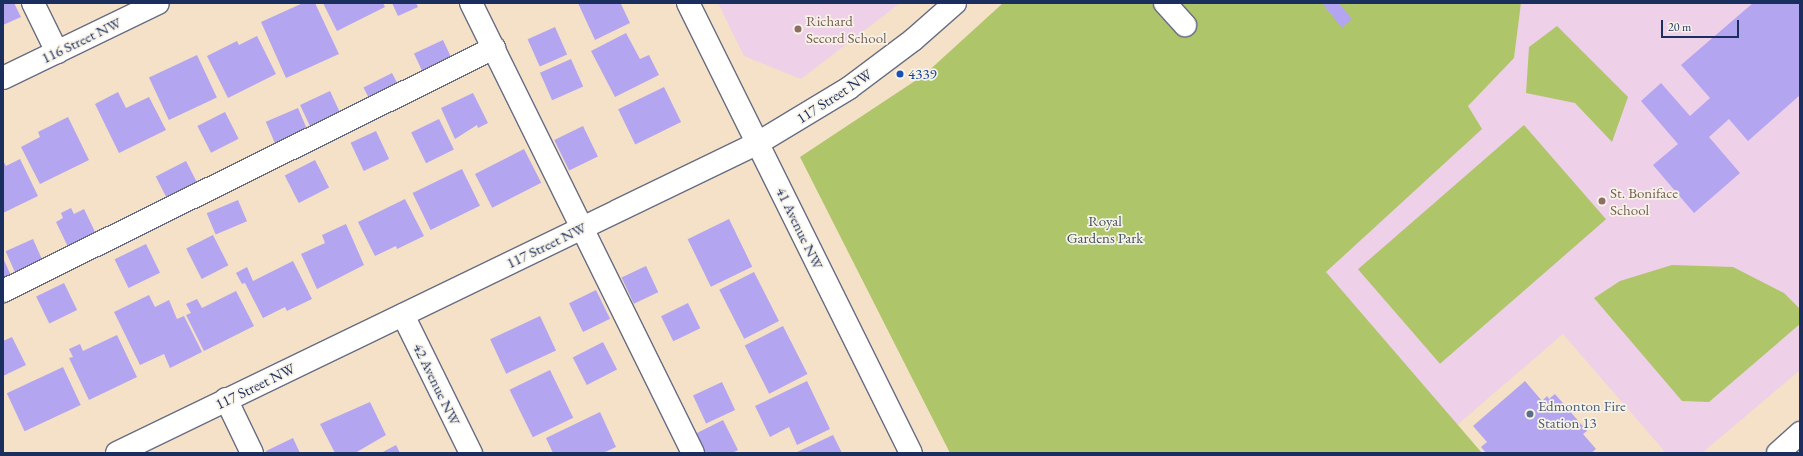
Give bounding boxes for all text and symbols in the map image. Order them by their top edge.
place label: Richard Secord School [806,11,887,46]
scale bar [1663,12,1741,38]
street label: 116 Street NW [38,13,124,67]
text: 20 m [1668,19,1691,35]
marker: Richard Secord School [793,24,803,34]
street label: 117 Street NW [793,65,875,127]
place label: 4339 [908,65,937,83]
marker: 4339 [895,69,905,79]
place label: St. Boniface School [1610,183,1678,218]
street label: 41 Avenue NW [772,184,828,272]
marker: St. Boniface School [1597,196,1607,206]
park label: Royal Gardens Park [1067,211,1143,246]
street label: 117 Street NW [503,218,589,272]
street label: 42 Avenue NW [409,340,465,428]
street label: 117 Street NW [212,359,298,413]
place label: Edmonton Fire Station 13 [1538,396,1626,431]
marker: Edmonton Fire Station 13 [1525,409,1535,419]

